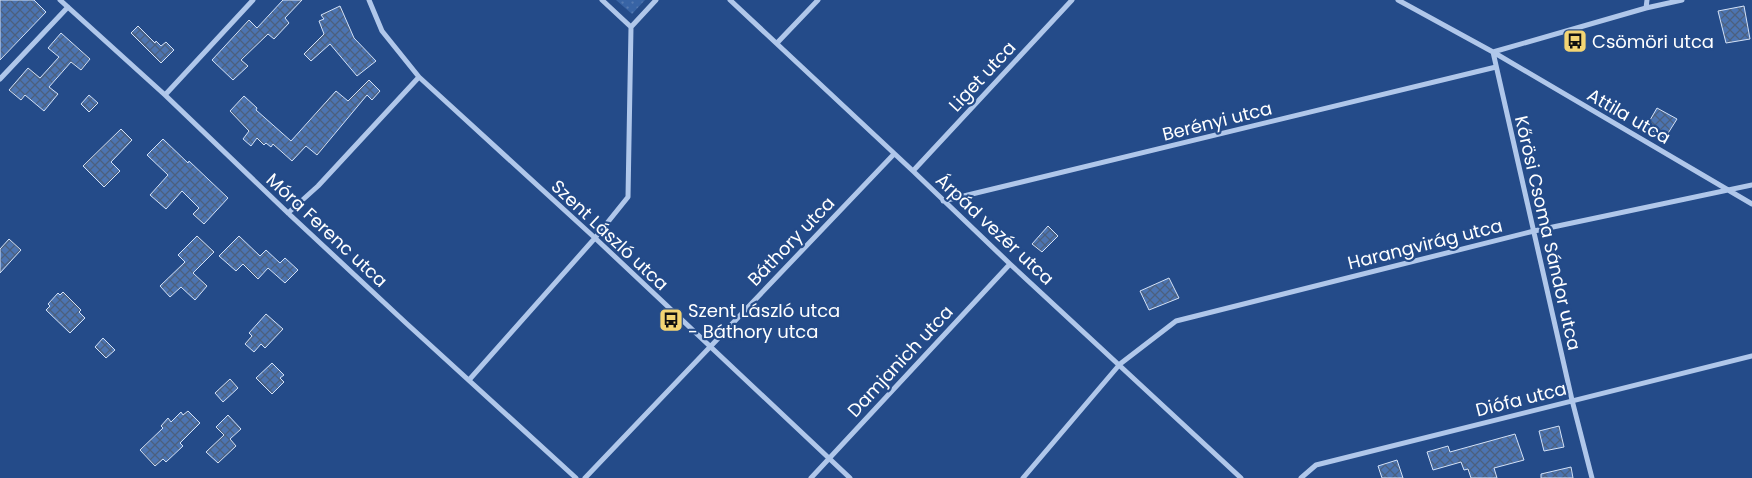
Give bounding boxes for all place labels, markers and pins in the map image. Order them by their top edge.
bus stop icon: Csömöri utca [1562,28,1588,54]
place label: Csömöri utca [1592,29,1714,54]
place label: Szent László utca - Báthory utca [688,298,840,344]
bus stop icon: Szent László utca - Báthory utca [658,307,684,333]

